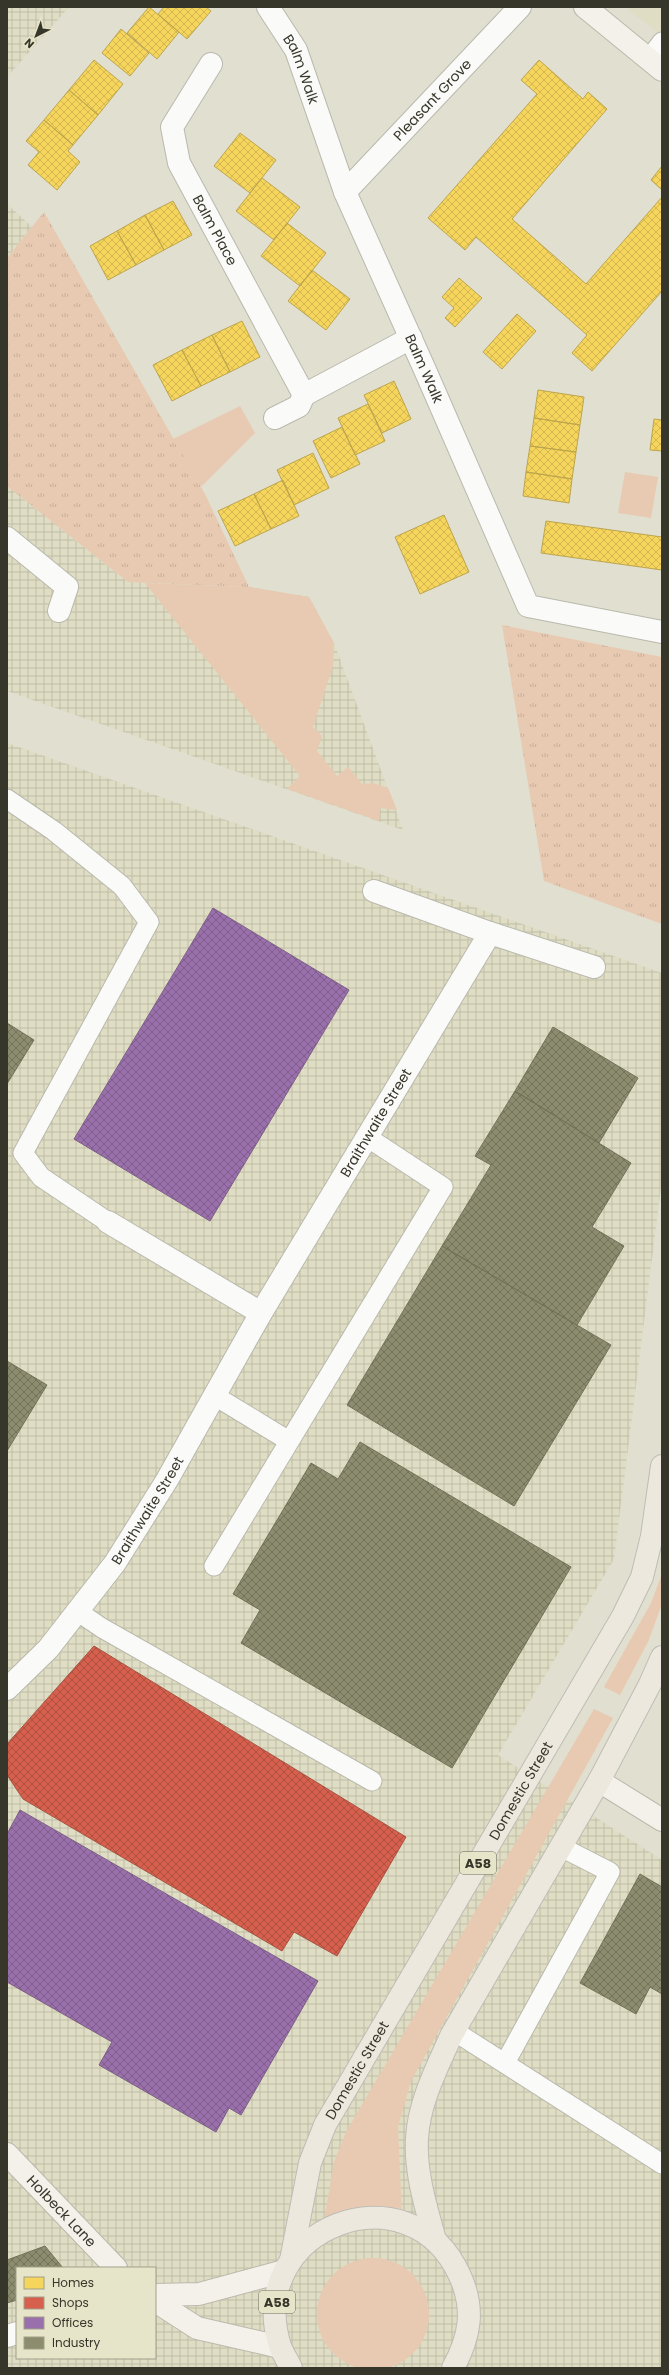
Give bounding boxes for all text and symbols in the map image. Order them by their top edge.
north arrow [16,16,56,56]
street label: Balm Walk [278,30,324,107]
text: N [21,35,38,52]
street label: Pleasant Grove [389,54,476,145]
street label: Balm Place [188,191,243,269]
street label: Balm Walk [400,331,449,407]
street label: Braithwaite Street [335,1065,416,1181]
street label: Braithwaite Street [106,1453,188,1568]
street label: Domestic Street [484,1738,557,1844]
road number: A58 [460,1852,496,1874]
street label: Domestic Street [320,2017,394,2123]
street label: Holbeck Lane [22,2171,101,2252]
legend [16,2267,156,2359]
text: Homes [52,2274,94,2291]
road number: A58 [259,2291,295,2313]
text: Shops [52,2294,89,2311]
text: Offices [52,2314,93,2331]
text: Industry [52,2334,101,2351]

